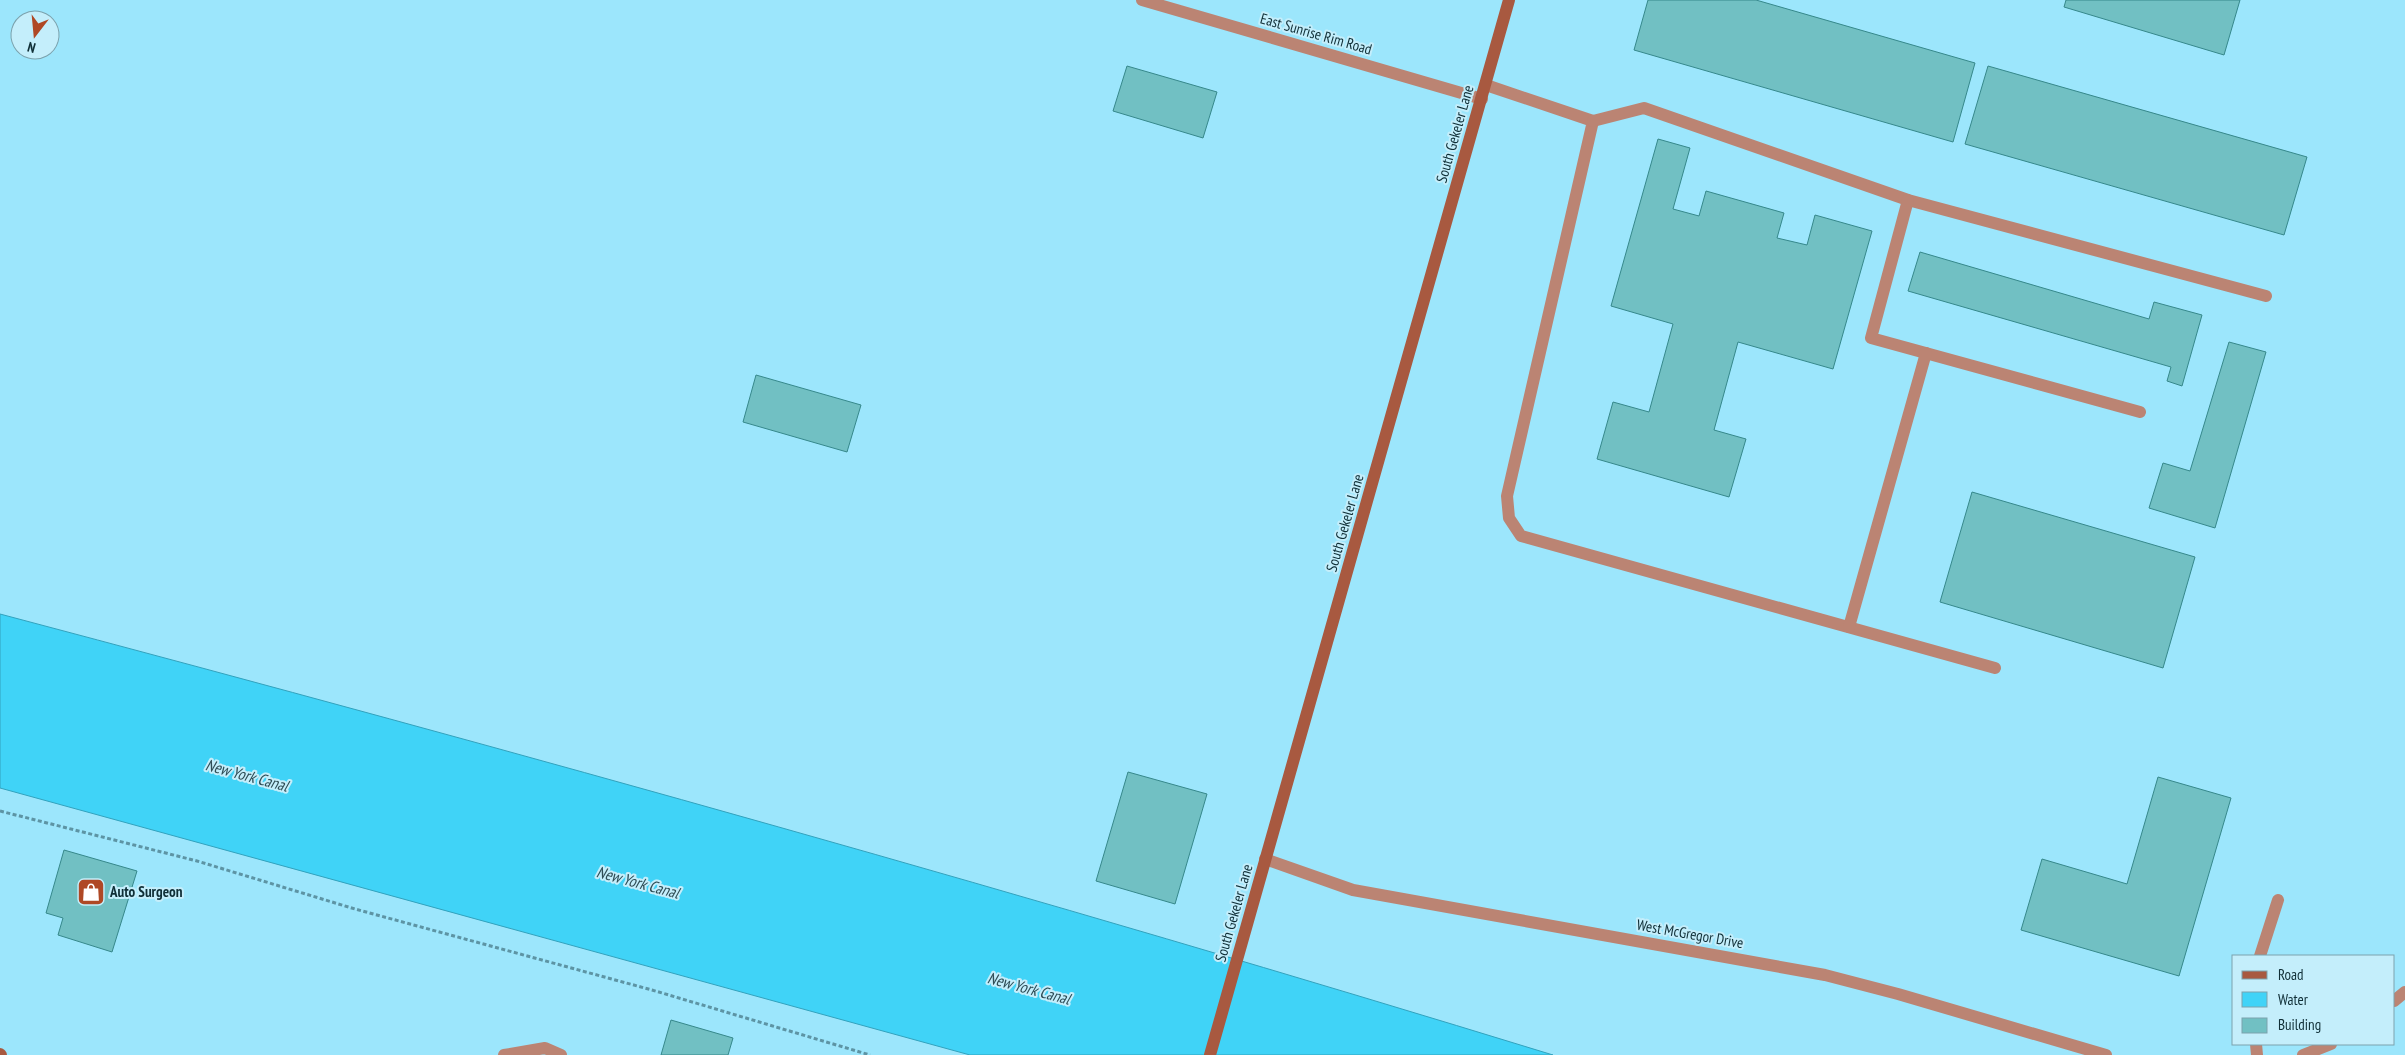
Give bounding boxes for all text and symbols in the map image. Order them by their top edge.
street label: East Sunrise Rim Road [1258,9,1374,59]
north arrow [10,10,60,60]
text: N [25,38,38,57]
street label: South Gekeler Lane [1432,83,1478,185]
street label: South Gekeler Lane [1322,472,1368,574]
water label: New York Canal [204,754,292,796]
water label: New York Canal [595,861,683,903]
street label: South Gekeler Lane [1211,862,1257,964]
shop icon: Auto Surgeon [76,877,106,907]
place label: Auto Surgeon [109,882,183,901]
street label: West McGregor Drive [1635,915,1745,952]
legend [2232,955,2395,1045]
text: Road [2278,965,2304,984]
water label: New York Canal [986,967,1074,1009]
text: Water [2278,990,2309,1009]
text: Building [2278,1015,2321,1034]

